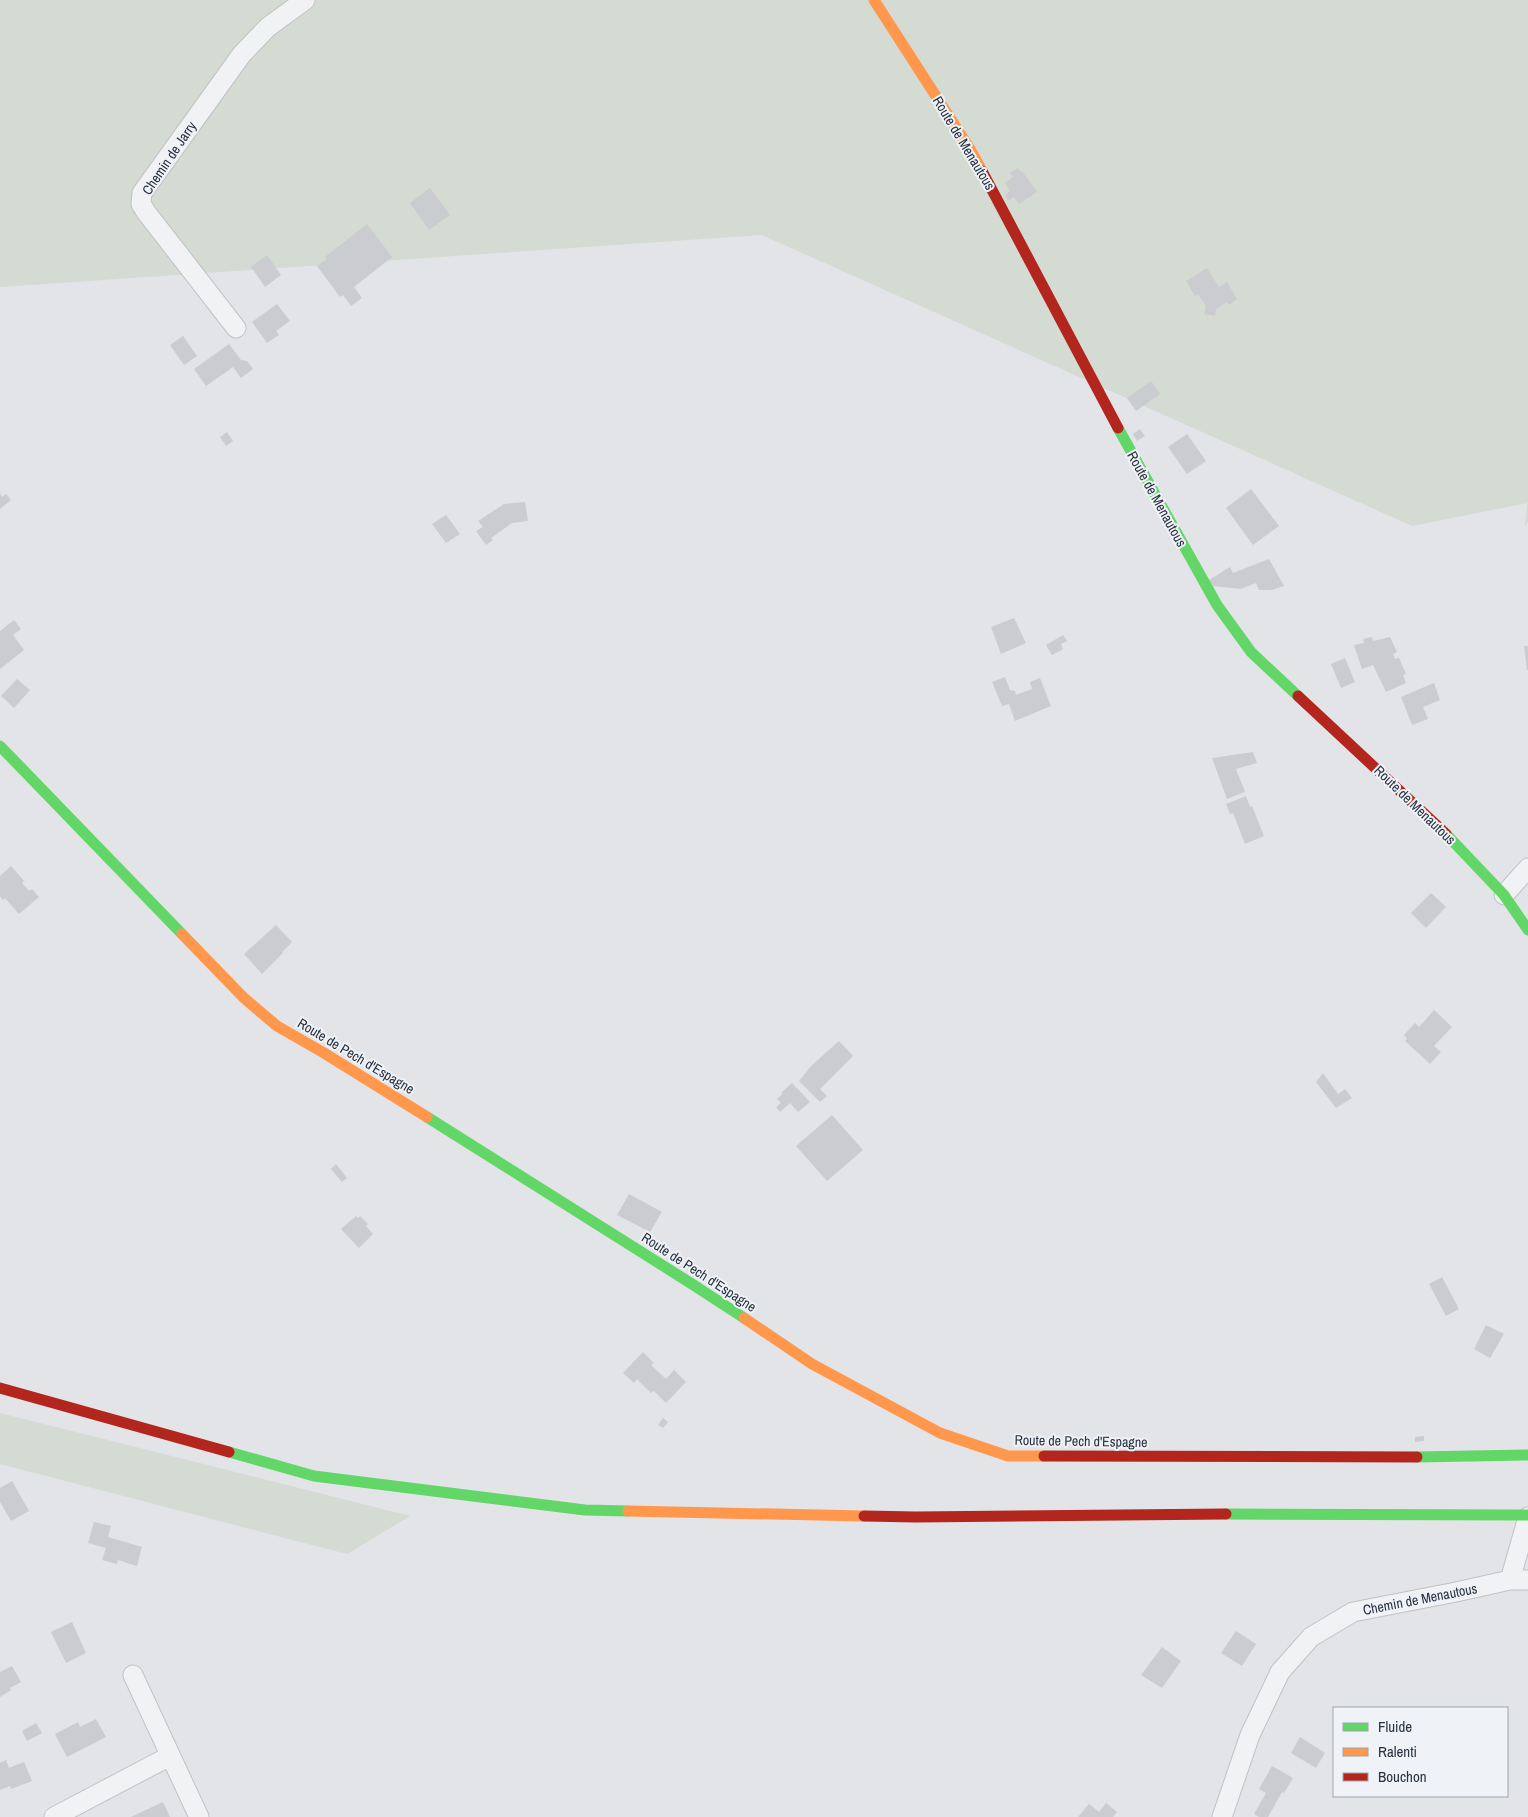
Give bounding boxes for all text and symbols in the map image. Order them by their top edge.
street label: Route de Menautous [929,93,999,194]
street label: Chemin de Jarry [138,118,200,198]
street label: Route de Menautous [1123,448,1191,550]
street label: Route de Menautous [1370,762,1460,849]
street label: Route de Pech d'Espagne [294,1014,418,1098]
street label: Route de Pech d'Espagne [638,1228,760,1316]
street label: Route de Pech d'Espagne [1014,1431,1148,1451]
street label: Chemin de Menautous [1361,1579,1479,1619]
legend [1333,1707,1508,1797]
text: Fluide [1378,1716,1412,1737]
text: Ralenti [1378,1741,1417,1762]
text: Bouchon [1378,1766,1427,1787]

